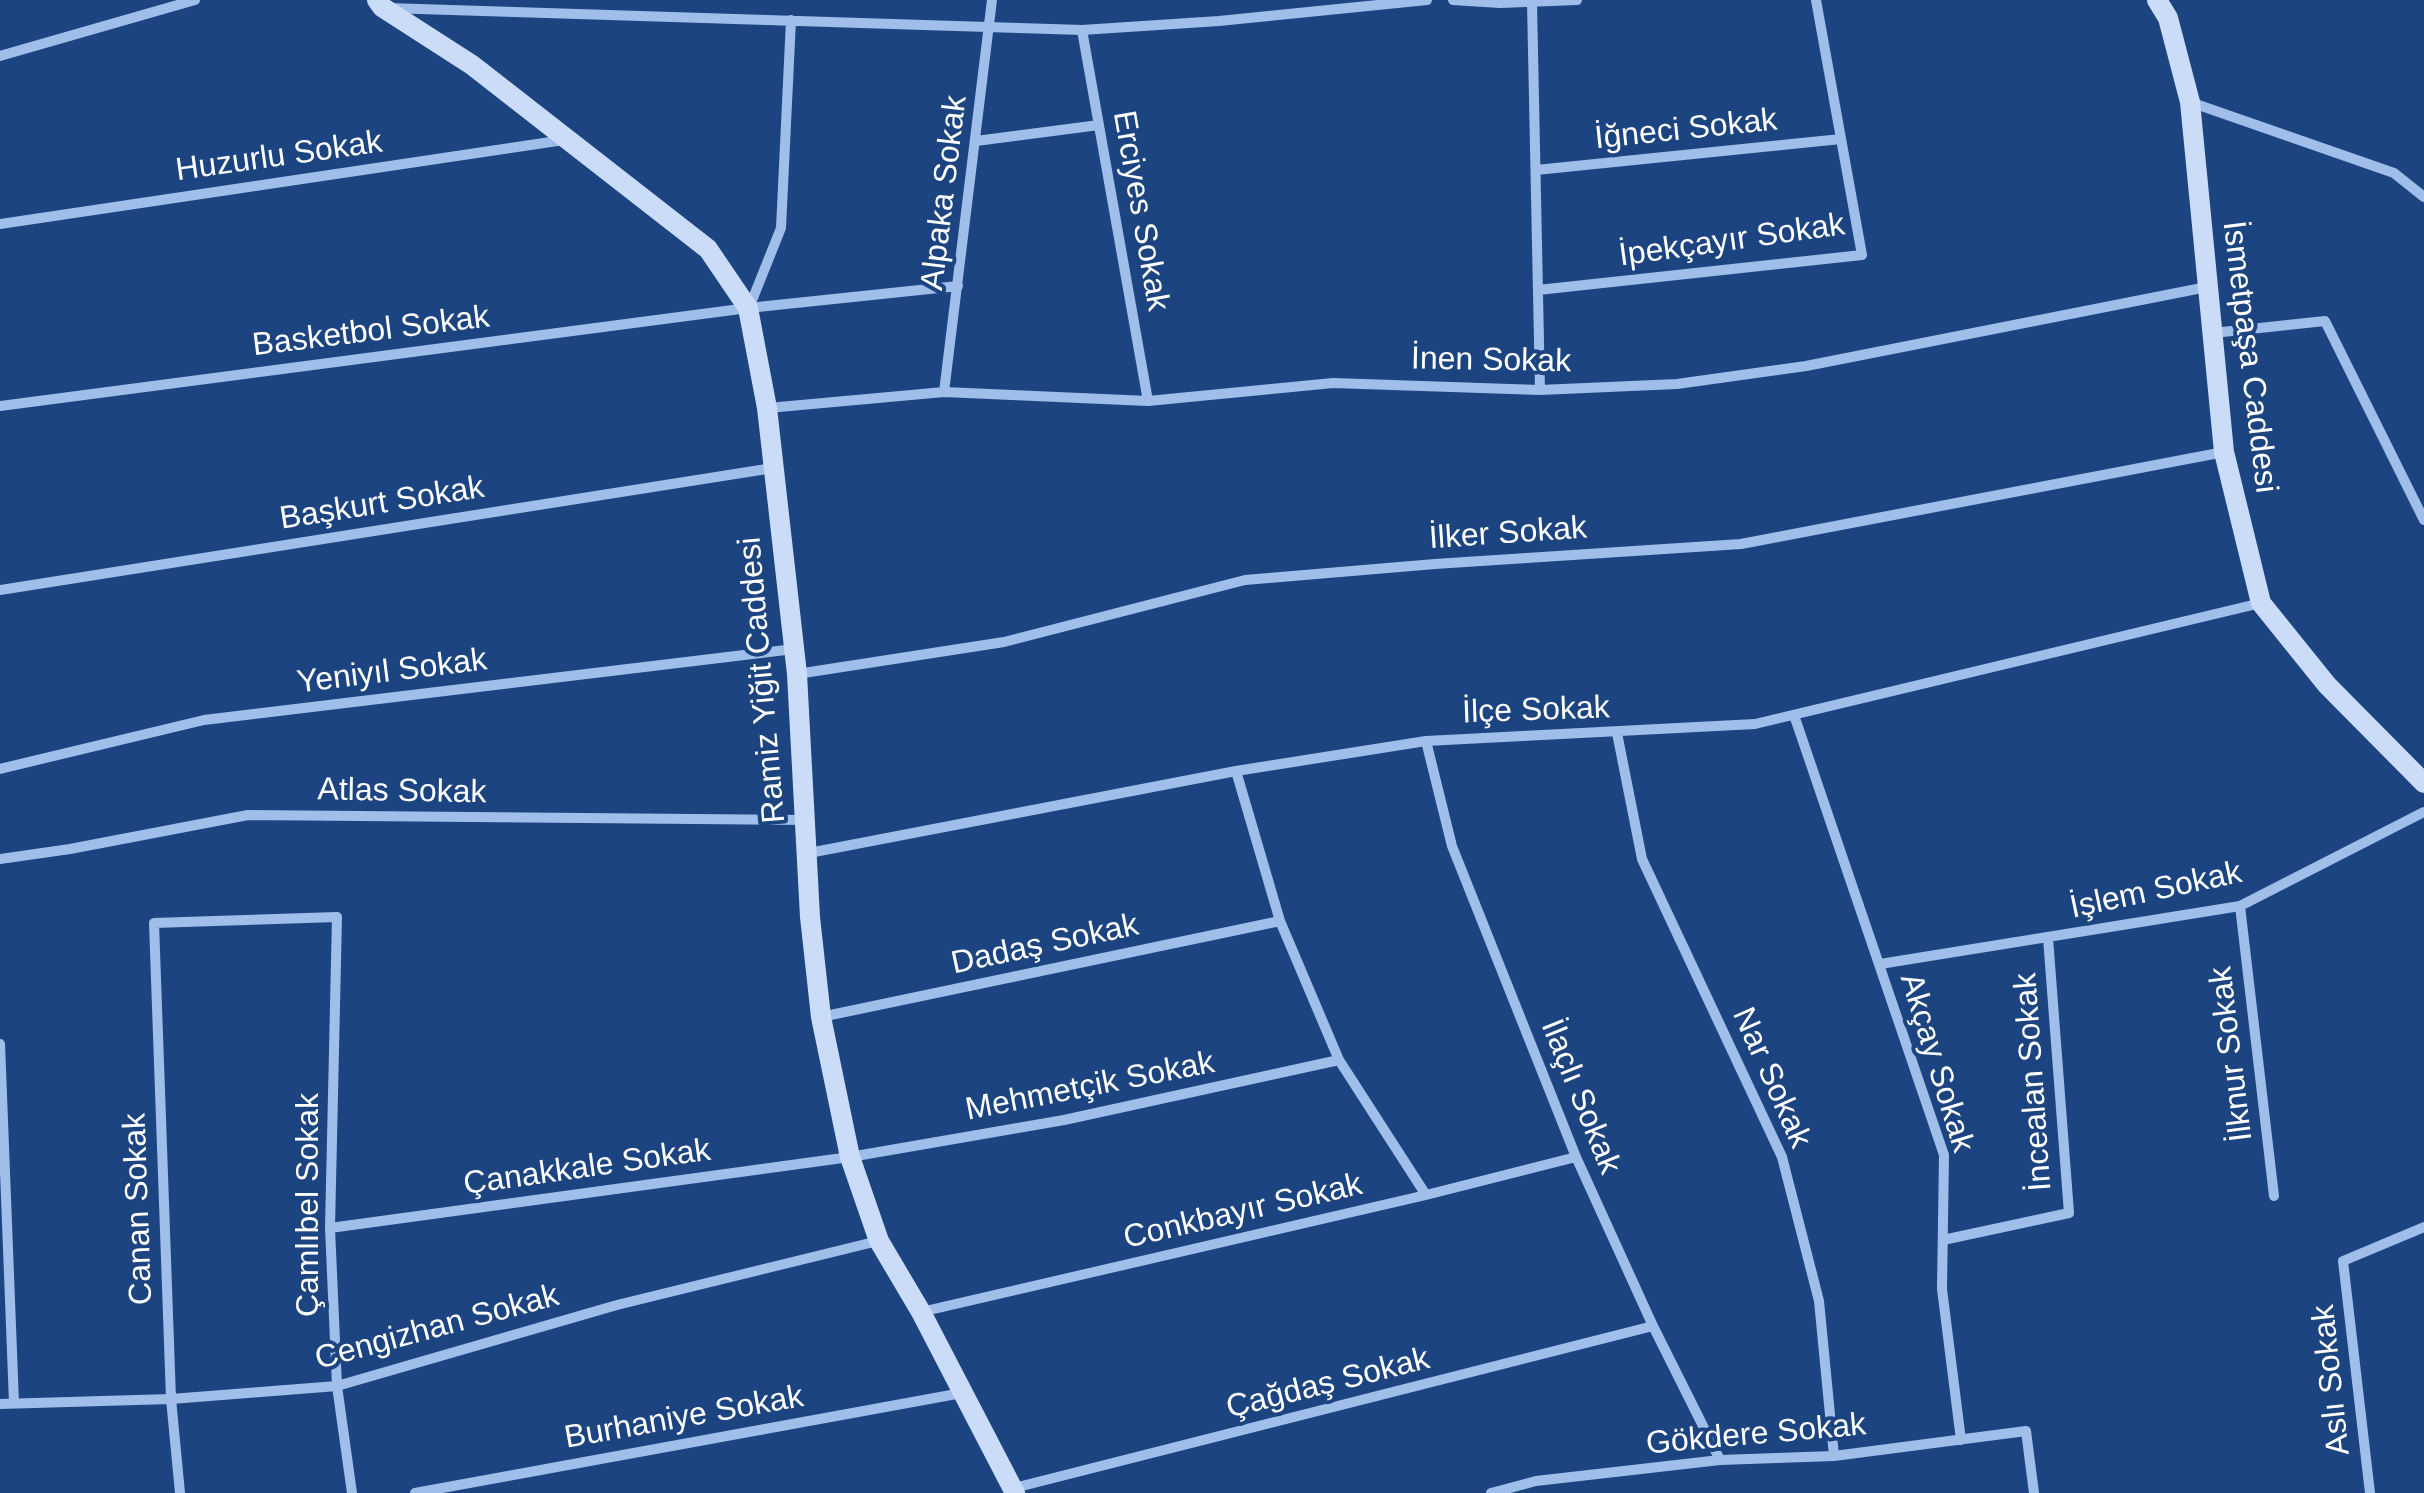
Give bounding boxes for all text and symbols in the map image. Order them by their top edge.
street label: Alpaka Sokak [914,94,976,292]
street label: İğneci Sokak [1593,101,1779,159]
street label: Erciyes Sokak [1103,108,1177,314]
street label: Huzurlu Sokak [173,124,385,190]
street label: İpekçayır Sokak [1617,206,1847,276]
street label: İsmetpaşa Caddesi [2213,219,2285,495]
street label: Basketbol Sokak [250,298,492,366]
street label: İnen Sokak [1411,340,1571,382]
street label: Başkurt Sokak [277,469,487,539]
street label: İlker Sokak [1428,509,1588,559]
street label: Ramiz Yiğit Caddesi [731,535,795,825]
street label: Yeniyıl Sokak [295,641,489,703]
street label: İlçe Sokak [1462,689,1610,733]
street label: Atlas Sokak [317,771,487,813]
street label: İşlem Sokak [2067,854,2245,928]
street label: Dadaş Sokak [948,906,1142,984]
street label: İlknur Sokak [2202,964,2262,1144]
street label: Akçay Sokak [1891,969,1981,1157]
street label: İncealan Sokak [2007,972,2061,1192]
street label: Nar Sokak [1723,1002,1819,1154]
street label: İlaçlı Sokak [1532,1014,1628,1180]
street label: Mehmetçik Sokak [962,1044,1218,1130]
street label: Çamlıbel Sokak [290,1093,328,1317]
street label: Canan Sokak [116,1112,162,1306]
street label: Çanakkale Sokak [461,1132,713,1204]
street label: Conkbayır Sokak [1120,1166,1366,1258]
street label: Cengizhan Sokak [311,1277,563,1379]
street label: Aslı Sokak [2305,1303,2359,1457]
street label: Çağdaş Sokak [1222,1340,1434,1428]
street label: Burhaniye Sokak [562,1378,806,1458]
street label: Gökdere Sokak [1644,1406,1868,1464]

